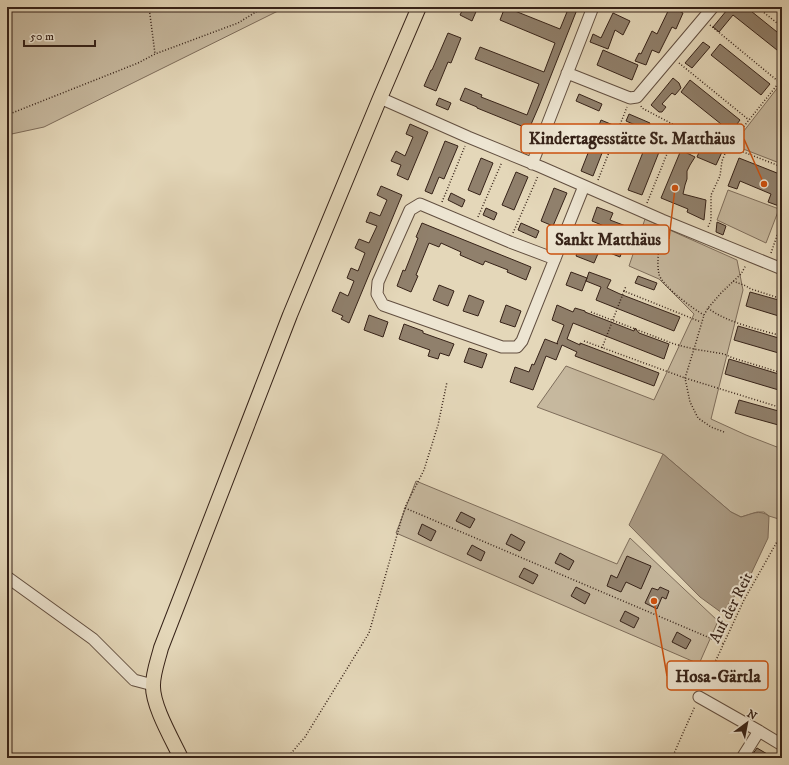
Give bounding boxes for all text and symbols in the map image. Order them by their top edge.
scale bar [24,22,95,48]
text: 50 m [30,29,54,44]
callout: Kindertagesstätte St. Matthäus [521,124,744,153]
text: Kindertagesstätte St. Matthäus [529,128,735,150]
callout: Sankt Matthäus [547,225,669,254]
text: Sankt Matthäus [555,229,661,251]
street label: Auf der Reit [705,569,757,646]
callout: Hosa-Gärtla [667,661,768,690]
text: Hosa-Gärtla [675,666,761,688]
north arrow [727,703,767,743]
text: N [744,707,759,724]

